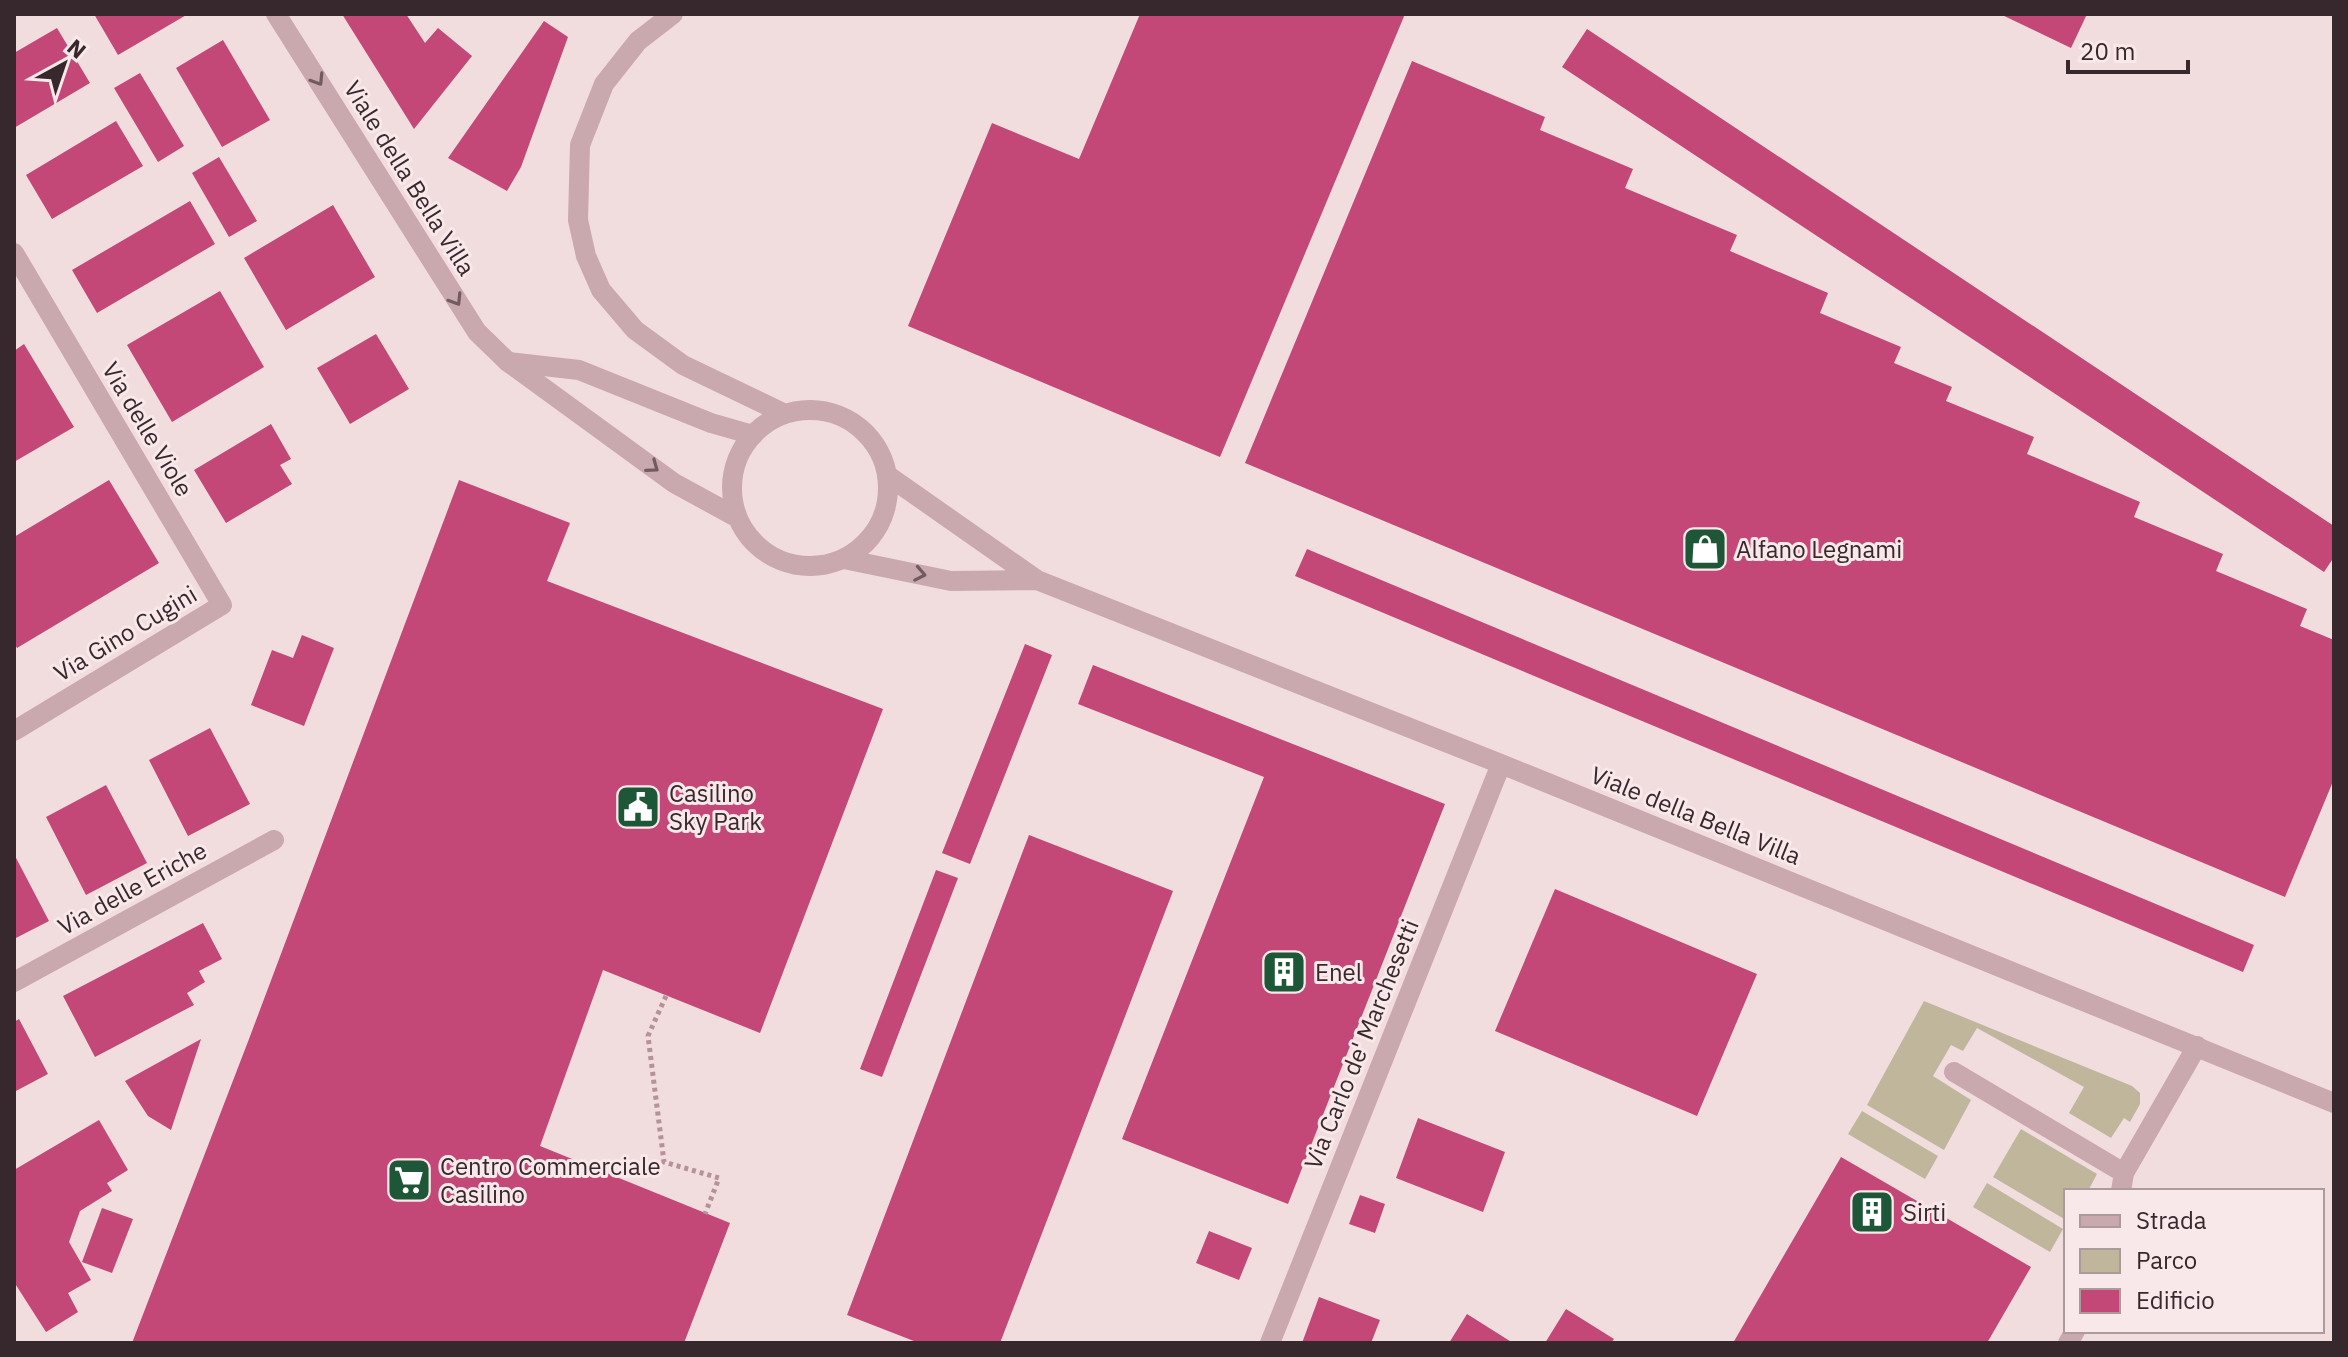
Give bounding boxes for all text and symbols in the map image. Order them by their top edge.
north arrow [24,24,104,104]
scale bar [2068,24,2188,74]
text: N [62,32,93,65]
text: 20 m [2080,35,2135,67]
one-way arrow [308,71,323,86]
street label: Viale della Bella Villa [337,75,483,282]
one-way arrow [447,291,462,306]
street label: Via delle Viole [95,356,201,502]
one-way arrow [644,457,658,472]
shop icon: Alfano Legnami [1681,525,1729,573]
place label: Alfano Legnami [1736,533,1902,565]
one-way arrow [914,565,927,582]
street label: Via Gino Cugini [48,578,202,688]
street label: Viale della Bella Villa [1586,758,1806,872]
place label: Casilino Sky Park [669,777,762,837]
public building icon: Casilino Sky Park [614,783,662,831]
street label: Via delle Eriche [52,834,212,942]
street label: Via Carlo de' Marchesetti [1296,914,1426,1174]
building icon: Enel [1260,948,1308,996]
place label: Enel [1315,956,1362,988]
place label: Centro Commerciale Casilino [440,1150,661,1210]
supermarket icon: Centro Commerciale Casilino [385,1156,433,1204]
building icon: Sirti [1848,1188,1896,1236]
legend [2064,1189,2324,1333]
place label: Sirti [1903,1196,1946,1228]
text: Strada [2136,1204,2207,1236]
text: Parco [2136,1244,2197,1276]
text: Edificio [2136,1284,2215,1316]

